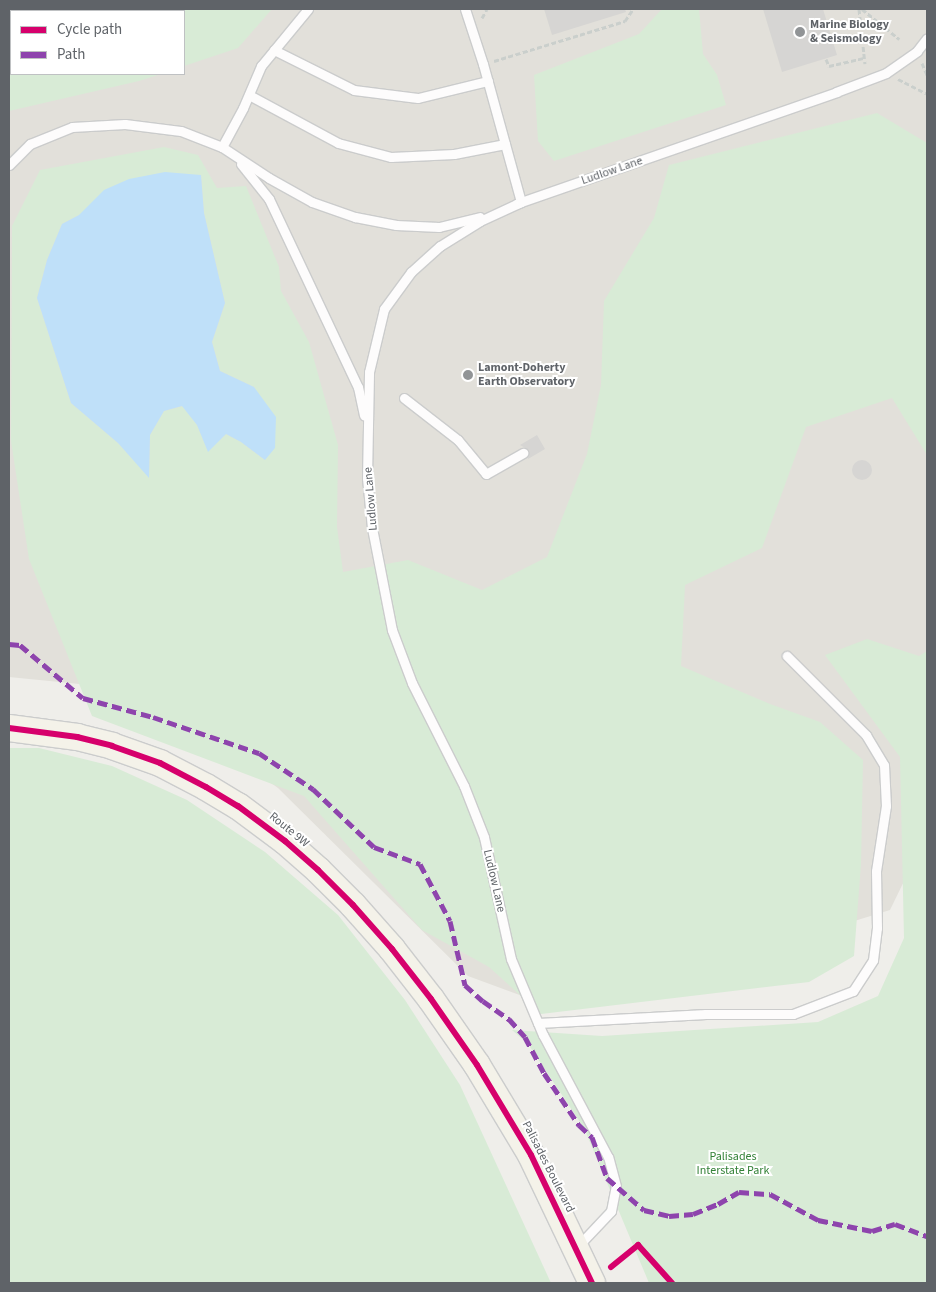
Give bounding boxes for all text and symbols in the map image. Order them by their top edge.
legend [10,10,185,75]
place label: Marine Biology & Seismology [810,18,889,46]
text: Cycle path [57,19,122,40]
marker: Marine Biology & Seismology [794,26,806,38]
text: Path [57,44,85,65]
street label: Ludlow Lane [579,154,645,188]
place label: Lamont-Doherty Earth Observatory [478,361,575,389]
marker: Lamont-Doherty Earth Observatory [462,369,474,381]
street label: Ludlow Lane [361,467,381,531]
street label: Route 9W [266,809,312,851]
street label: Ludlow Lane [480,848,508,914]
street label: Palisades Boulevard [519,1119,577,1215]
park label: Palisades Interstate Park [697,1150,769,1178]

